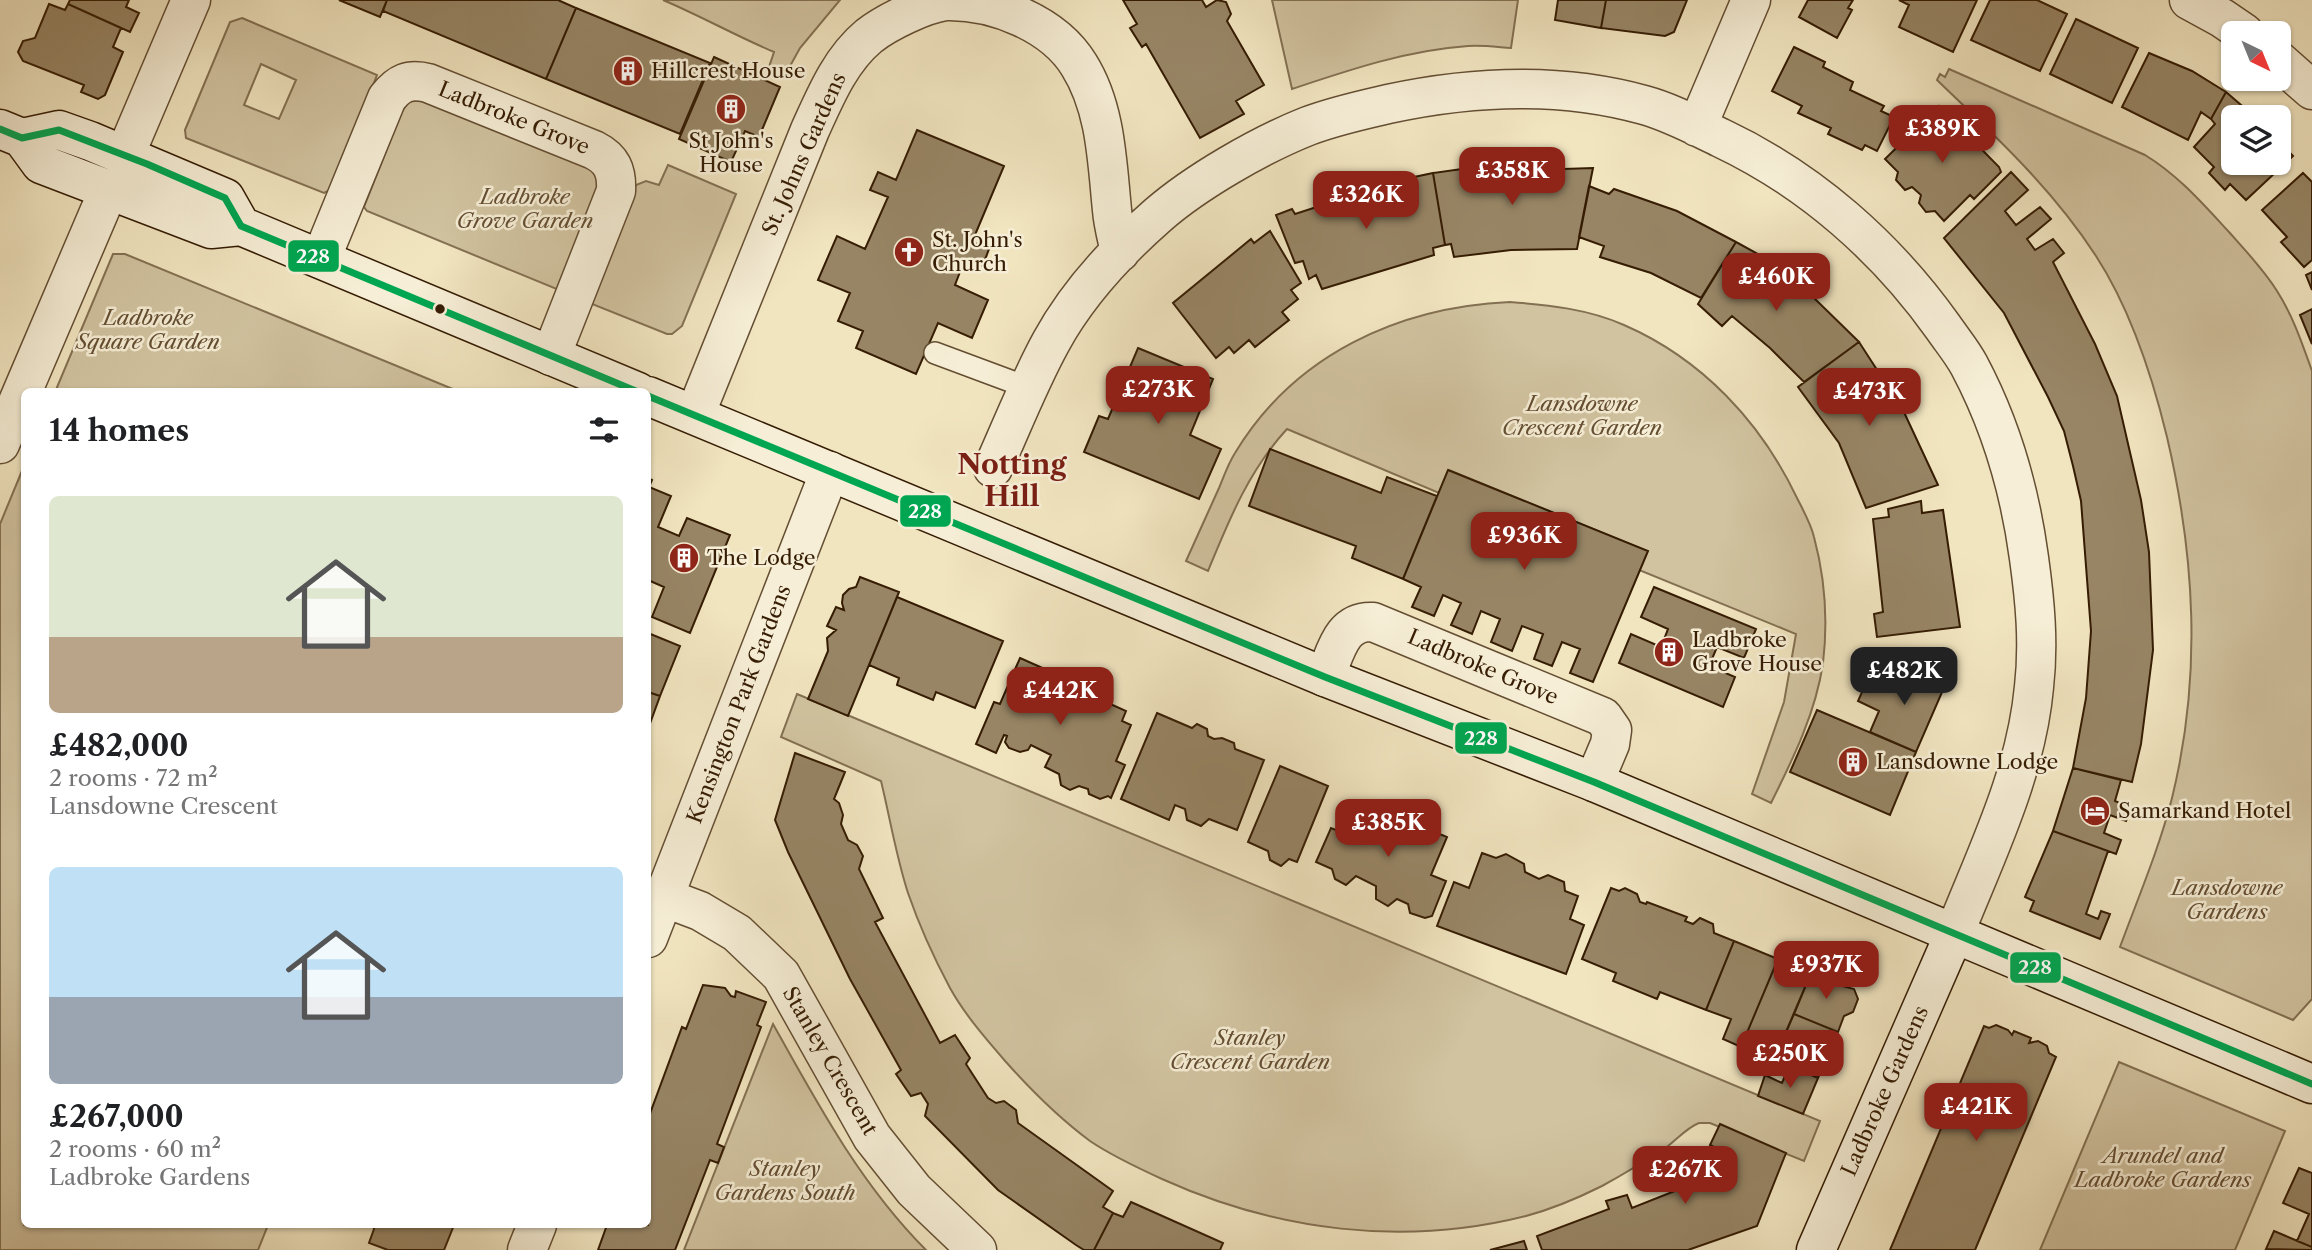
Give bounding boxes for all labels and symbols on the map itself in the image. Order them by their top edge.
north arrow [2221,21,2291,91]
building icon: Hillcrest House [611,54,645,88]
place label: Hillcrest House [651,58,805,83]
street label: St. Johns Gardens [756,69,851,239]
street label: Ladbroke Grove [435,76,593,159]
building icon: St John's House [714,92,748,126]
pin: £389K [1893,106,1991,165]
place label: St John's House [688,128,774,177]
pin: £358K [1463,148,1561,207]
pin: £326K [1317,172,1415,231]
park label: Ladbroke Grove Garden [457,184,593,233]
place label: St. John's Church [932,227,1023,276]
church icon: St. John's Church [892,235,926,269]
line badge: 228 [287,239,340,273]
text: 228 [296,245,330,268]
pin: £460K [1727,254,1825,313]
unlabelled marker [433,302,447,316]
park label: Ladbroke Square Garden [74,305,220,354]
pin: £273K [1109,366,1207,426]
pin: £473K [1820,368,1918,428]
park label: Lansdowne Crescent Garden [1502,391,1662,440]
district label: Notting Hill [957,447,1067,513]
line badge: 228 [899,494,952,528]
text: 228 [908,500,942,523]
pin: £936K [1475,512,1573,572]
building icon: The Lodge [667,541,701,575]
place label: The Lodge [707,545,815,570]
street label: Kensington Park Gardens [681,581,796,827]
street label: Ladbroke Grove [1404,624,1562,709]
place label: Ladbroke Grove House [1692,627,1822,676]
building icon: Ladbroke Grove House [1652,635,1686,669]
pin: £482K [1855,648,1953,707]
pin: £442K [1011,668,1109,727]
line badge: 228 [1454,721,1508,755]
text: 228 [1464,727,1498,750]
building icon: Lansdowne Lodge [1836,745,1870,779]
place label: Lansdowne Lodge [1876,749,2058,774]
hotel icon: Samarkand Hotel [2078,794,2112,828]
place label: Samarkand Hotel [2118,798,2291,823]
pin: £385K [1339,800,1437,859]
park label: Lansdowne Gardens [2169,875,2283,924]
pin: £937K [1777,942,1875,1001]
line badge: 228 [2009,951,2062,984]
text: 228 [2018,956,2052,979]
street label: Stanley Crescent [778,982,883,1140]
street label: Ladbroke Gardens [1836,1002,1933,1180]
park label: Stanley Crescent Garden [1170,1025,1330,1074]
pin: £250K [1741,1030,1839,1090]
pin: £421K [1927,1084,2025,1143]
park label: Arundel and Ladbroke Gardens [2072,1143,2252,1192]
pin: £267K [1636,1146,1734,1206]
park label: Stanley Gardens South [714,1156,856,1205]

